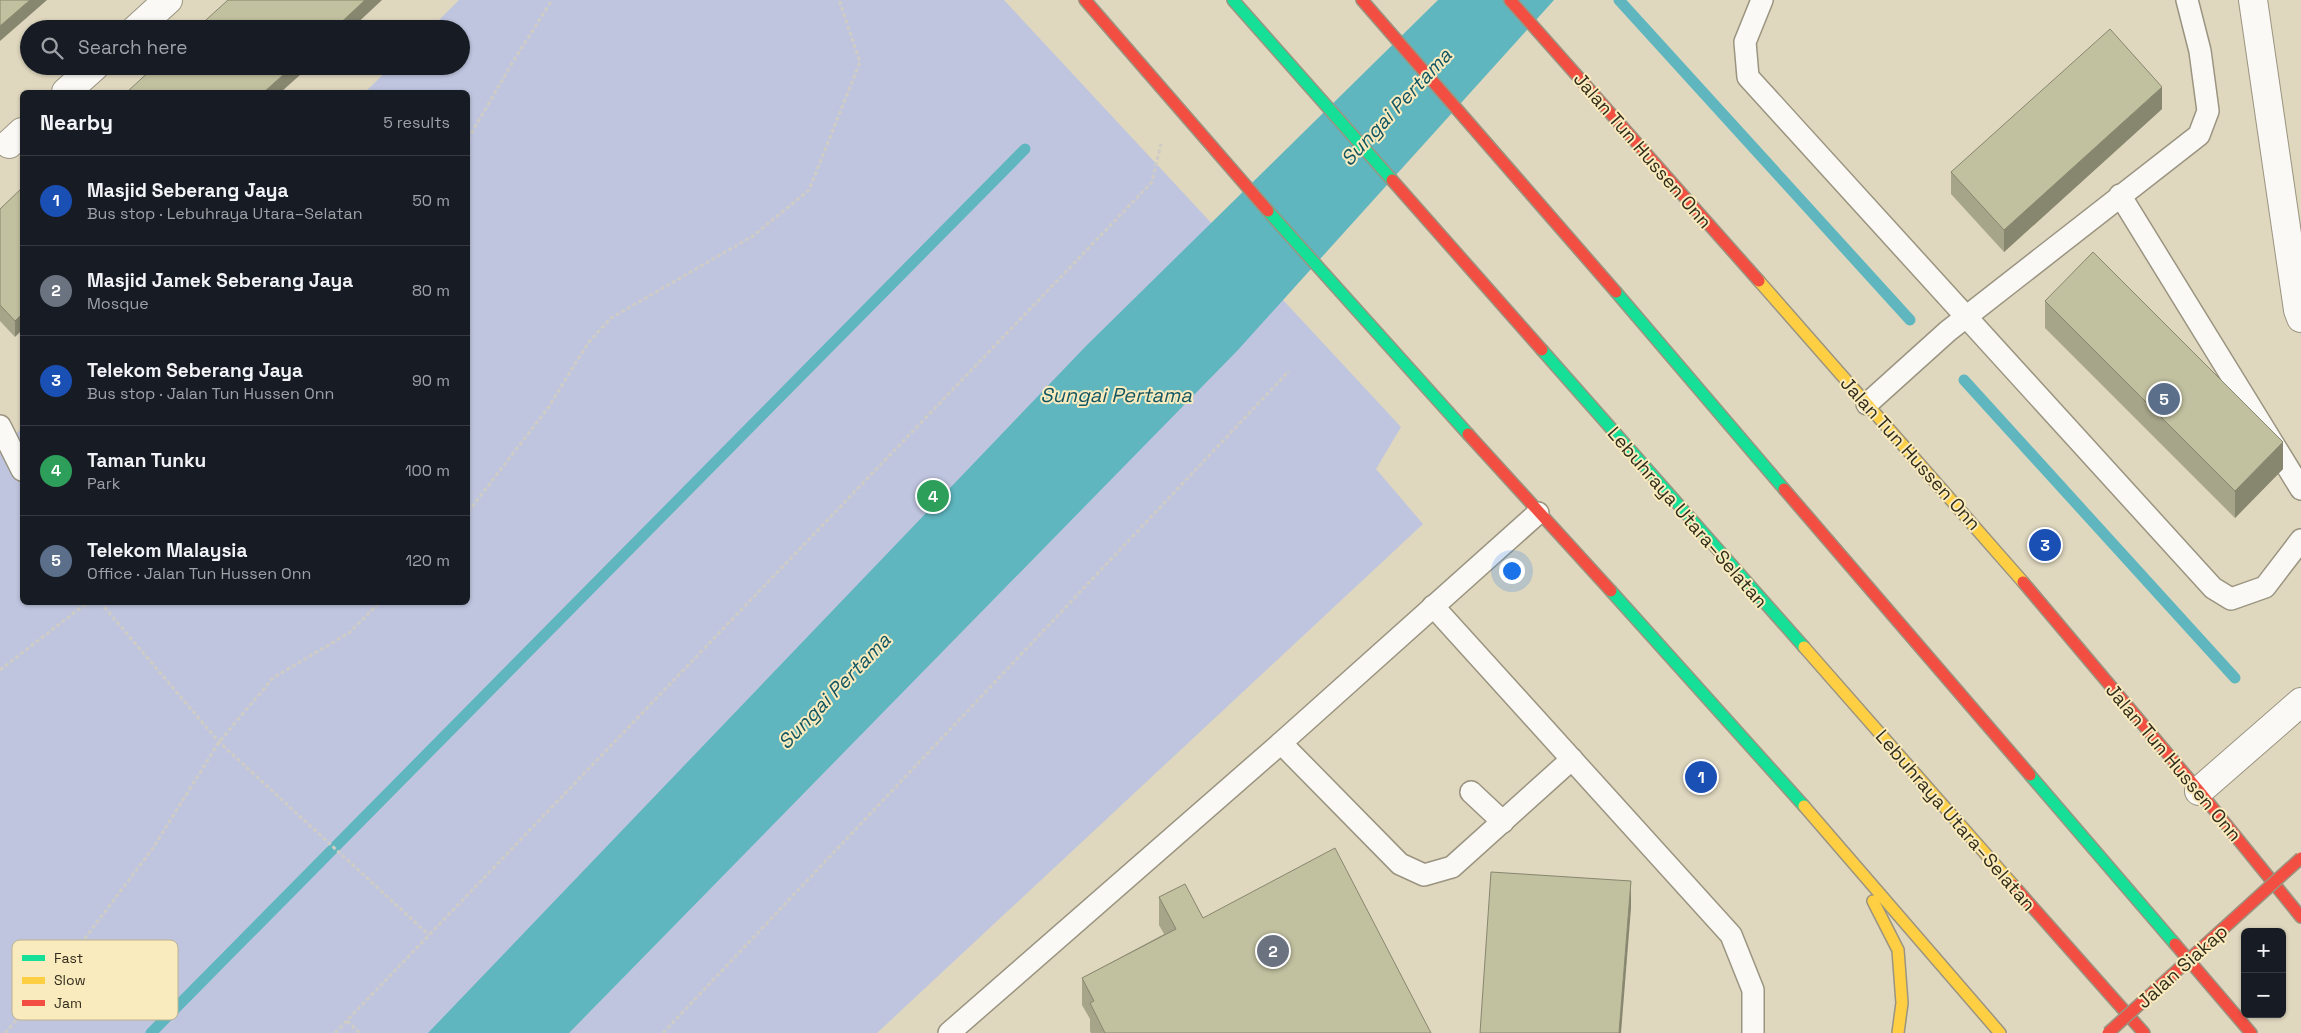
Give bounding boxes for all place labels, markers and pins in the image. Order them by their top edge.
pin: 5 [2148,380,2180,418]
pin: 4 [917,477,949,515]
pin: 3 [2029,526,2061,564]
pin: 1 [1685,758,1717,796]
pin: 2 [1257,932,1289,970]

